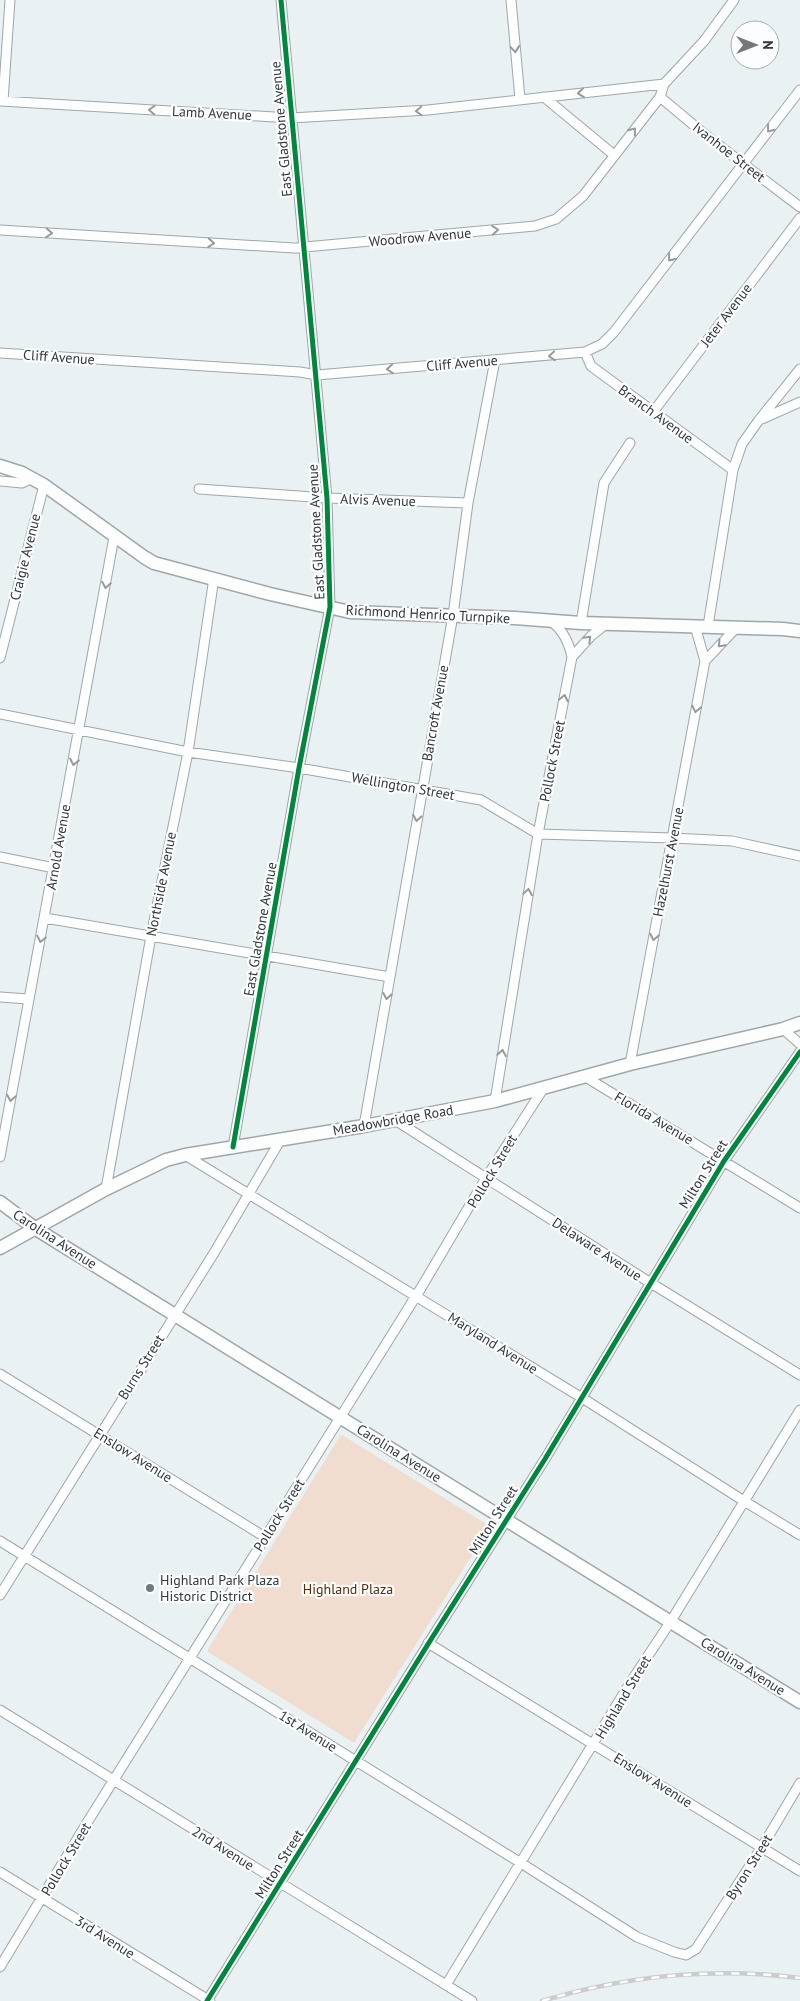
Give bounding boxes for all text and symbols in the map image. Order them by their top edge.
north arrow [730,20,780,70]
text: N [759,40,777,50]
one-way arrow [509,45,520,53]
street label: East Gladstone Avenue [266,61,296,197]
one-way arrow [576,87,584,98]
street label: Lamb Avenue [172,102,252,124]
one-way arrow [148,104,156,115]
one-way arrow [415,105,423,116]
street label: Ivanhoe Street [689,118,769,186]
one-way arrow [768,123,776,132]
one-way arrow [627,128,635,137]
street label: Woodrow Avenue [368,224,472,250]
one-way arrow [491,225,499,236]
one-way arrow [45,227,53,238]
one-way arrow [207,237,215,248]
one-way arrow [668,252,677,262]
street label: Jeter Avenue [696,280,756,351]
street label: Cliff Avenue [23,346,95,368]
one-way arrow [548,350,556,361]
street label: Cliff Avenue [425,351,499,375]
one-way arrow [386,363,394,374]
street label: Branch Avenue [615,381,697,447]
street label: East Gladstone Avenue [303,464,329,600]
street label: Alvis Avenue [340,490,416,510]
street label: Craigie Avenue [6,512,44,602]
one-way arrow [101,580,111,589]
street label: Richmond Henrico Turnpike [345,601,511,627]
one-way arrow [582,636,591,645]
one-way arrow [718,638,727,647]
street label: Bancroft Avenue [418,664,452,762]
one-way arrow [559,694,569,703]
one-way arrow [692,704,702,713]
street label: Pollock Street [535,718,569,803]
one-way arrow [69,757,80,766]
street label: Wellington Street [350,768,456,804]
street label: Arnold Avenue [42,803,74,891]
street label: Hazelhurst Avenue [649,806,687,918]
one-way arrow [413,814,423,823]
street label: Northside Avenue [142,830,180,938]
street label: East Gladstone Avenue [239,861,281,997]
one-way arrow [523,888,533,897]
one-way arrow [649,933,659,942]
one-way arrow [36,934,47,943]
one-way arrow [382,991,392,1000]
one-way arrow [497,1048,507,1057]
street label: Florida Avenue [611,1087,697,1149]
one-way arrow [6,1094,16,1103]
street label: Meadowbridge Road [331,1101,455,1139]
street label: Pollock Street [463,1131,521,1211]
street label: Milton Street [675,1136,731,1212]
street label: Carolina Avenue [10,1205,100,1273]
street label: Delaware Avenue [549,1213,645,1285]
street label: Maryland Avenue [445,1308,541,1378]
street label: Burns Street [114,1331,168,1403]
street label: Carolina Avenue [353,1420,445,1486]
street label: Enslow Avenue [90,1424,176,1486]
street label: Pollock Street [249,1475,309,1555]
street label: Milton Street [465,1482,521,1558]
place label: Highland Park Plaza Historic District [160,1571,279,1605]
park label: Highland Plaza [303,1580,393,1598]
marker: Highland Park Plaza Historic District [144,1582,156,1594]
street label: Carolina Avenue [697,1633,789,1699]
street label: Highland Street [591,1652,655,1742]
street label: 1st Avenue [276,1706,340,1756]
street label: Enslow Avenue [610,1749,696,1811]
street label: Pollock Street [37,1819,95,1899]
street label: 2nd Avenue [189,1822,257,1874]
street label: Milton Street [251,1826,307,1902]
street label: Byron Street [722,1831,776,1903]
street label: 3rd Avenue [72,1912,138,1962]

